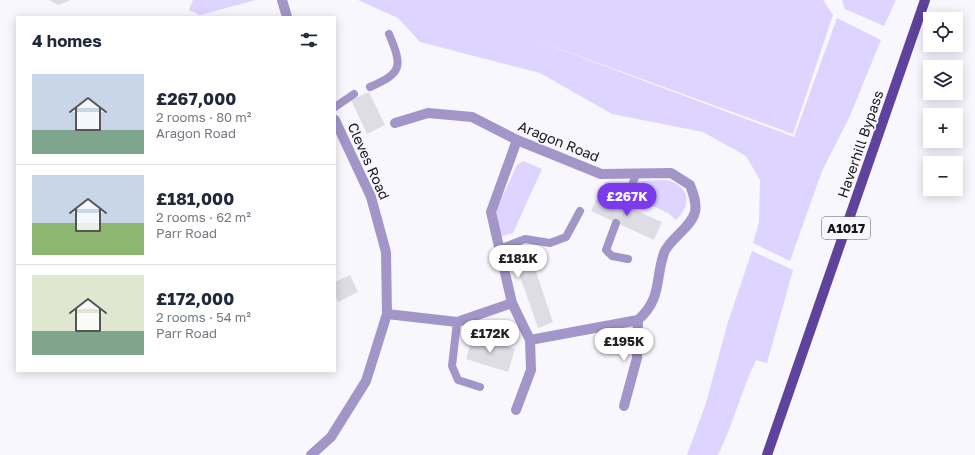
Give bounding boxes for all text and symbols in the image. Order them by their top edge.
map controls [923,12,963,196]
button: locate [923,12,963,52]
icon: filters [298,29,320,51]
text: 4 homes [32,30,102,51]
button: layers [923,60,963,100]
text: £267,000 [156,88,236,109]
street label: Haverhill Bypass [834,88,886,200]
icon: home [64,90,112,138]
button: + [923,108,963,148]
text: 2 rooms · 80 m² [156,109,252,125]
street label: Aragon Road [516,117,602,165]
street label: Cleves Road [344,120,394,202]
text: Aragon Road [156,125,236,141]
button: − [923,156,963,196]
pin: £267K [599,183,655,217]
text: £181,000 [156,188,234,209]
text: £267K [606,188,648,204]
icon: home [64,191,112,239]
text: 2 rooms · 62 m² [156,209,251,225]
road number: A1017 [822,217,870,239]
text: Parr Road [156,225,217,241]
pin: £181K [490,245,546,279]
text: £181K [498,250,538,266]
text: £172,000 [156,288,234,309]
icon: home [64,291,112,339]
text: 2 rooms · 54 m² [156,309,251,325]
pin: £172K [462,320,518,354]
text: Parr Road [156,325,217,341]
text: £172K [470,325,510,341]
pin: £195K [596,328,652,362]
text: £195K [604,333,644,349]

